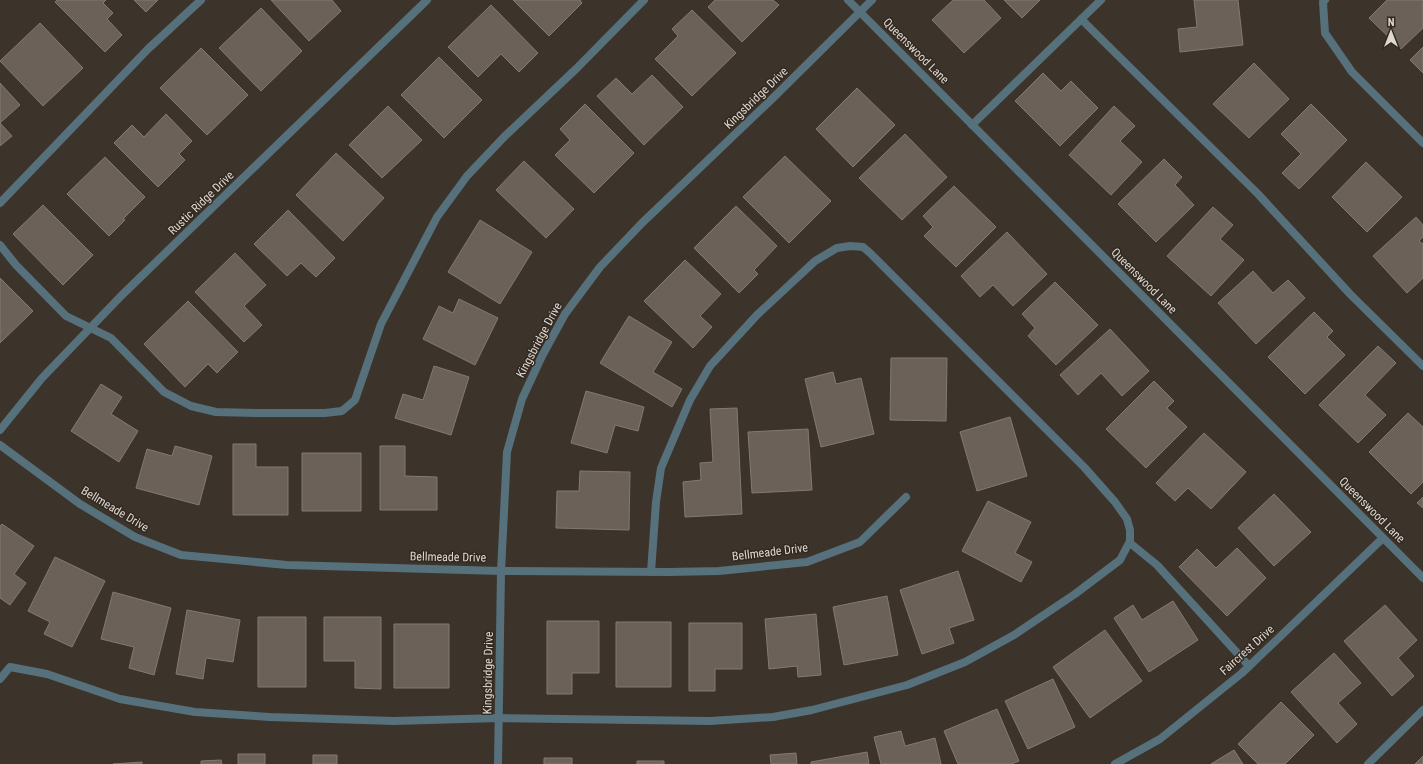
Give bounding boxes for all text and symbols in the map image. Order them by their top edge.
north arrow [1371,12,1411,52]
street label: Queenswood Lane [880,15,952,87]
text: N [1388,16,1395,29]
street label: Kingsbridge Drive [721,64,791,132]
street label: Rustic Ridge Drive [165,168,237,238]
street label: Queenswood Lane [1108,245,1180,317]
street label: Kingsbridge Drive [513,300,565,380]
street label: Queenswood Lane [1336,474,1408,546]
street label: Bellmeade Drive [79,483,152,535]
street label: Bellmeade Drive [731,540,809,564]
street label: Bellmeade Drive [410,549,487,565]
street label: Faircrest Drive [1217,622,1277,678]
street label: Kingsbridge Drive [480,631,496,715]

